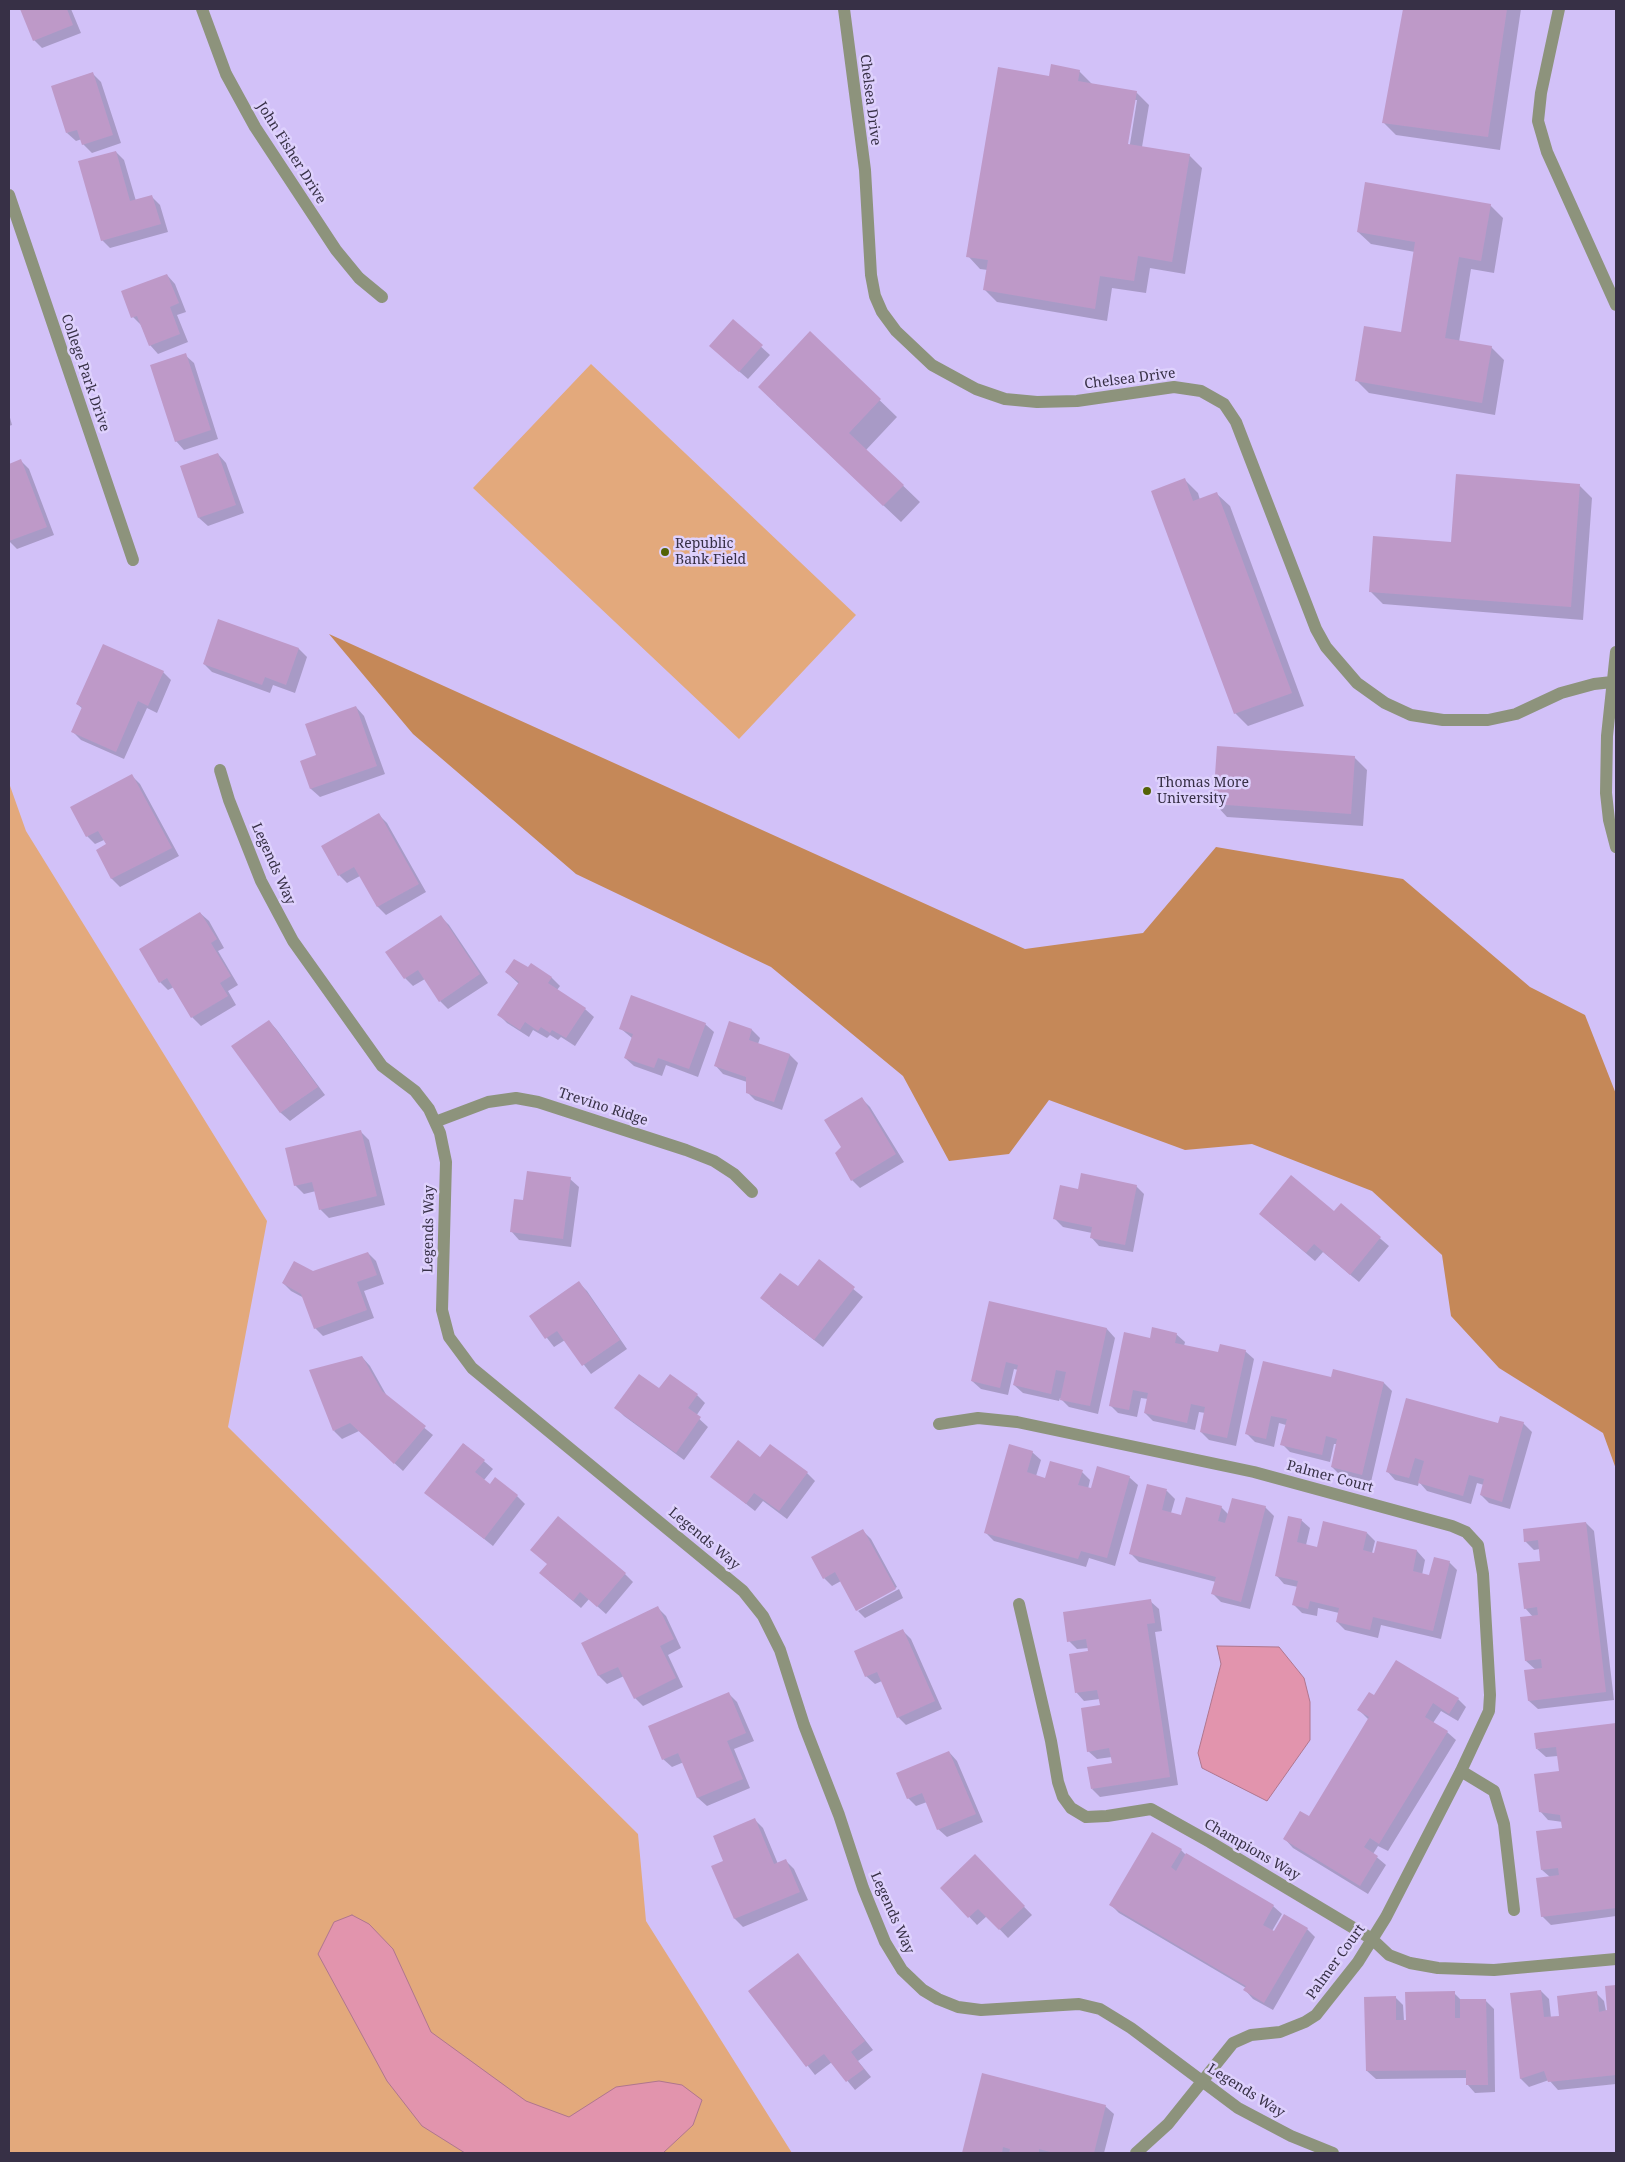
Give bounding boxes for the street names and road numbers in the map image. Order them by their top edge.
street label: Chelsea Drive [856,54,884,146]
street label: John Fisher Drive [253,99,329,207]
street label: College Park Drive [57,312,113,434]
street label: Chelsea Drive [1084,365,1176,393]
street label: Legends Way [247,820,299,908]
street label: Trevino Ridge [556,1085,650,1129]
street label: Legends Way [420,1185,438,1273]
street label: Palmer Court [1285,1457,1375,1497]
street label: Legends Way [665,1504,743,1574]
street label: Champions Way [1201,1816,1303,1884]
street label: Legends Way [866,1869,918,1957]
street label: Palmer Court [1303,1921,1369,2003]
street label: Legends Way [1204,2061,1288,2121]

